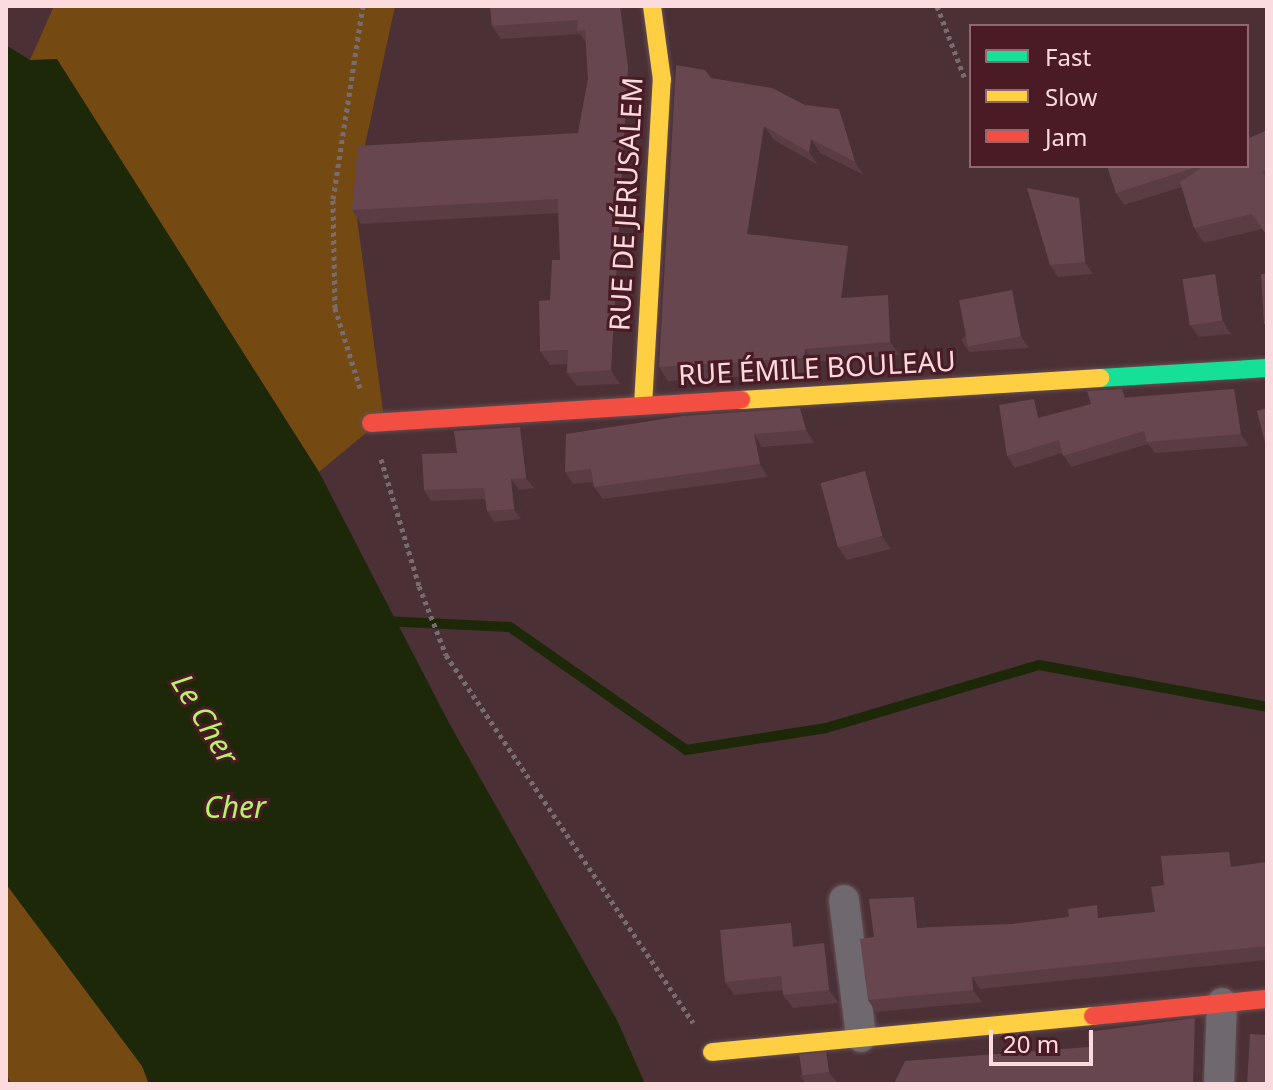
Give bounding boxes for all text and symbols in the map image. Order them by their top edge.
legend [969,24,1249,168]
text: Fast [1045,40,1091,73]
street label: RUE DE JÉRUSALEM [602,76,648,332]
text: Slow [1045,80,1097,113]
text: Jam [1045,120,1087,153]
street label: RUE ÉMILE BOULEAU [677,343,957,391]
water label: Le Cher [164,667,246,771]
water label: Cher [204,789,266,825]
scale bar [993,1014,1097,1064]
text: 20 m [1003,1027,1059,1060]

